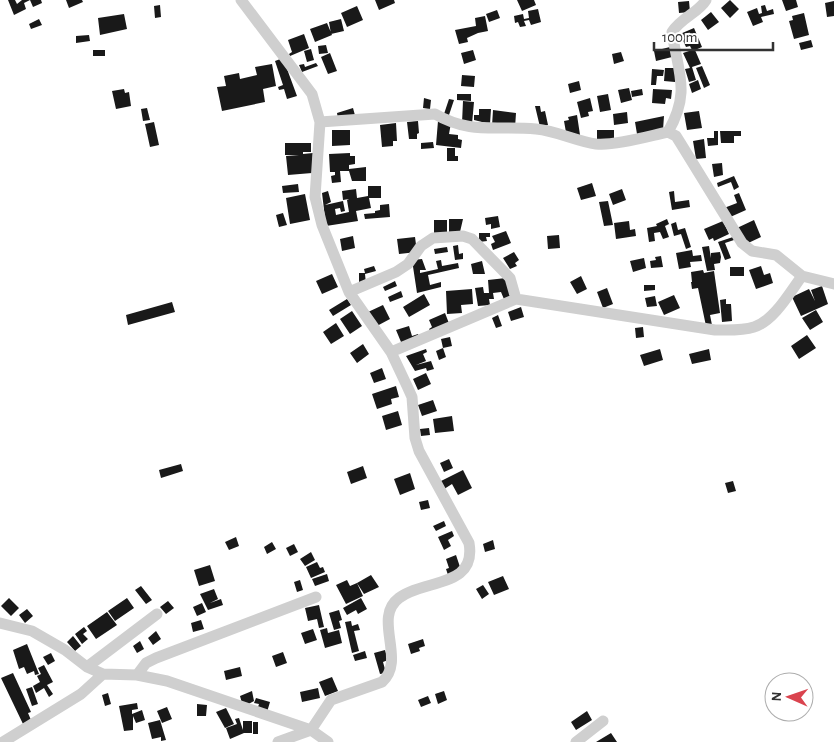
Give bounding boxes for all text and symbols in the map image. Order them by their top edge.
scale bar [654,20,773,52]
text: 100 m [662,30,697,45]
north arrow [764,672,814,722]
text: N [770,691,784,702]

